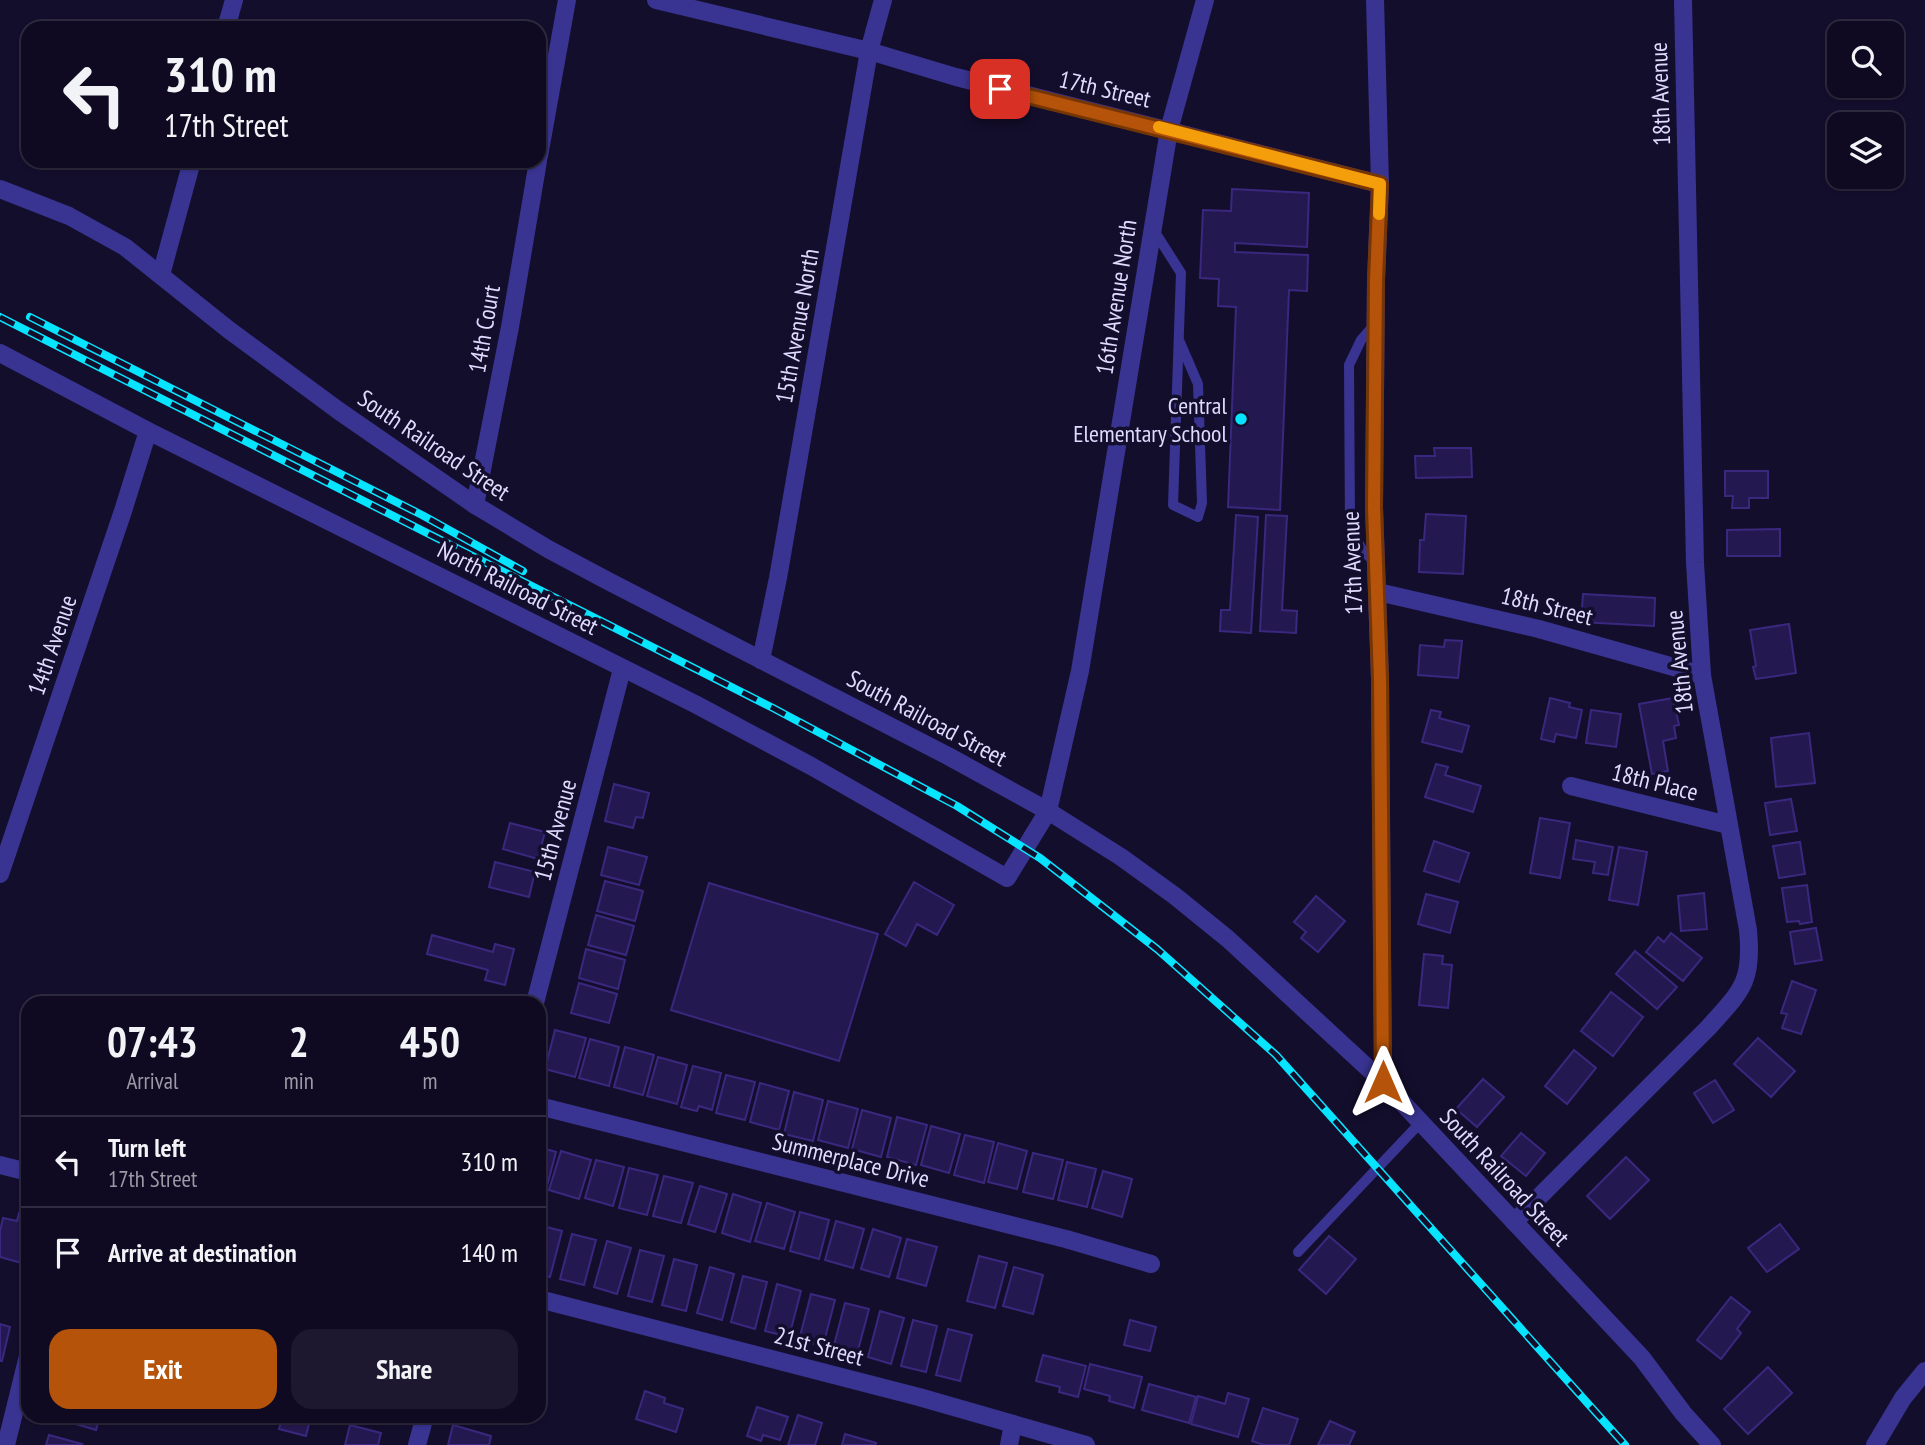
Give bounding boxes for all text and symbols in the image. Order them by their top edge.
map controls [1827,21,1904,189]
button: search [1827,21,1904,98]
text: 310 m [164,42,277,106]
street label: 18th Avenue [1643,42,1677,146]
icon: left [49,49,140,140]
pin [970,59,1030,119]
street label: 17th Street [1056,63,1154,115]
icon: arrive [981,70,1019,108]
text: 17th Street [164,104,288,146]
button: layers [1827,112,1904,189]
street label: 16th Avenue North [1088,217,1144,377]
street label: 15th Avenue North [768,246,826,406]
street label: 14th Court [461,282,507,375]
street label: South Railroad Street [352,383,516,508]
place label: Central Elementary School [1073,390,1227,449]
marker: Central Elementary School [1233,411,1249,427]
street label: 17th Avenue [1335,511,1369,615]
street label: North Railroad Street [432,534,604,642]
street label: 18th Street [1498,580,1597,632]
street label: 14th Avenue [20,591,84,699]
street label: 18th Avenue [1658,609,1700,715]
street label: South Railroad Street [842,663,1013,773]
street label: 18th Place [1609,756,1701,808]
street label: 15th Avenue [527,776,583,884]
text: 07:43 [107,1014,198,1069]
text: 2 [289,1014,309,1069]
text: 450 [400,1014,460,1069]
position arrow [1346,1045,1420,1119]
text: Arrival [126,1066,178,1095]
text: min [284,1066,314,1095]
text: m [422,1066,437,1095]
street label: South Railroad Street [1433,1102,1577,1253]
street label: Summerplace Drive [769,1126,933,1194]
text: Turn left [108,1131,186,1164]
icon: left [49,1143,87,1181]
text: 310 m [460,1145,518,1178]
text: 17th Street [108,1164,197,1193]
icon: arrive [49,1234,87,1272]
text: Arrive at destination [108,1236,297,1269]
text: 140 m [460,1236,518,1269]
street label: 21st Street [771,1319,867,1373]
button: Exit [49,1329,277,1409]
button: Share [291,1329,518,1409]

